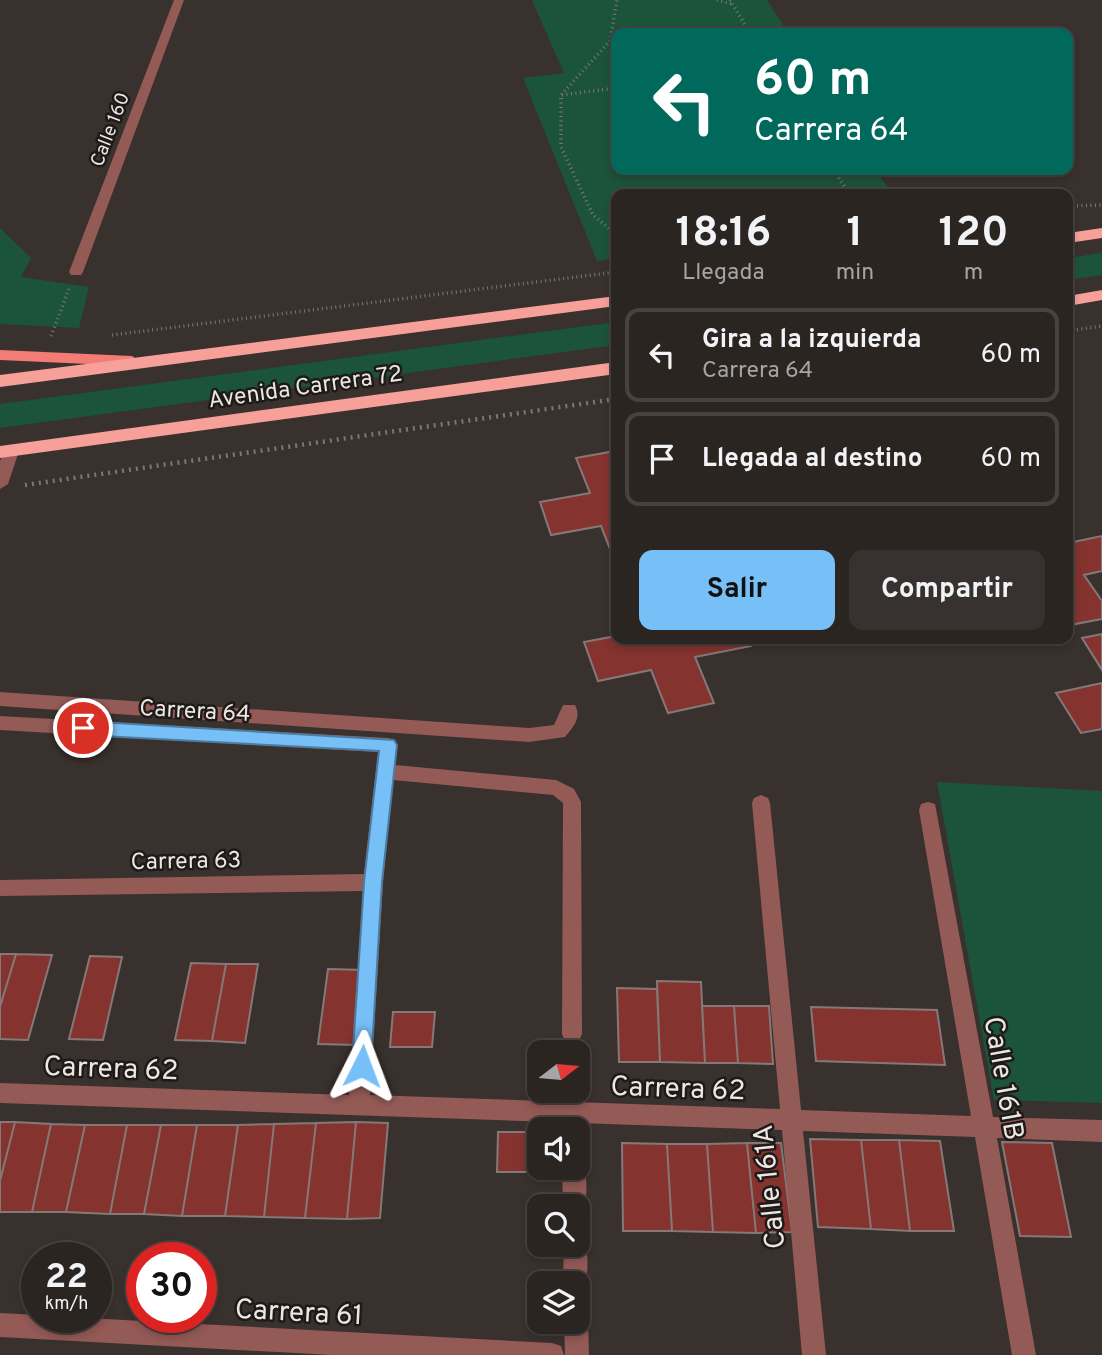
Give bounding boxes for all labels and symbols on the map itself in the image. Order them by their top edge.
street label: Calle 160 [86,89,136,170]
street label: Avenida Carrera 72 [206,360,404,416]
street label: Carrera 64 [139,695,251,730]
pin [53,698,113,758]
street label: Carrera 63 [130,847,242,878]
street label: Calle 161B [973,1014,1031,1143]
position arrow [325,1029,399,1103]
north arrow [527,1040,590,1102]
street label: Carrera 62 [43,1050,179,1090]
street label: Carrera 62 [610,1070,746,1110]
street label: Calle 161A [747,1123,795,1251]
speed limit sign: 30 [126,1242,217,1333]
street label: Carrera 61 [234,1293,364,1335]

